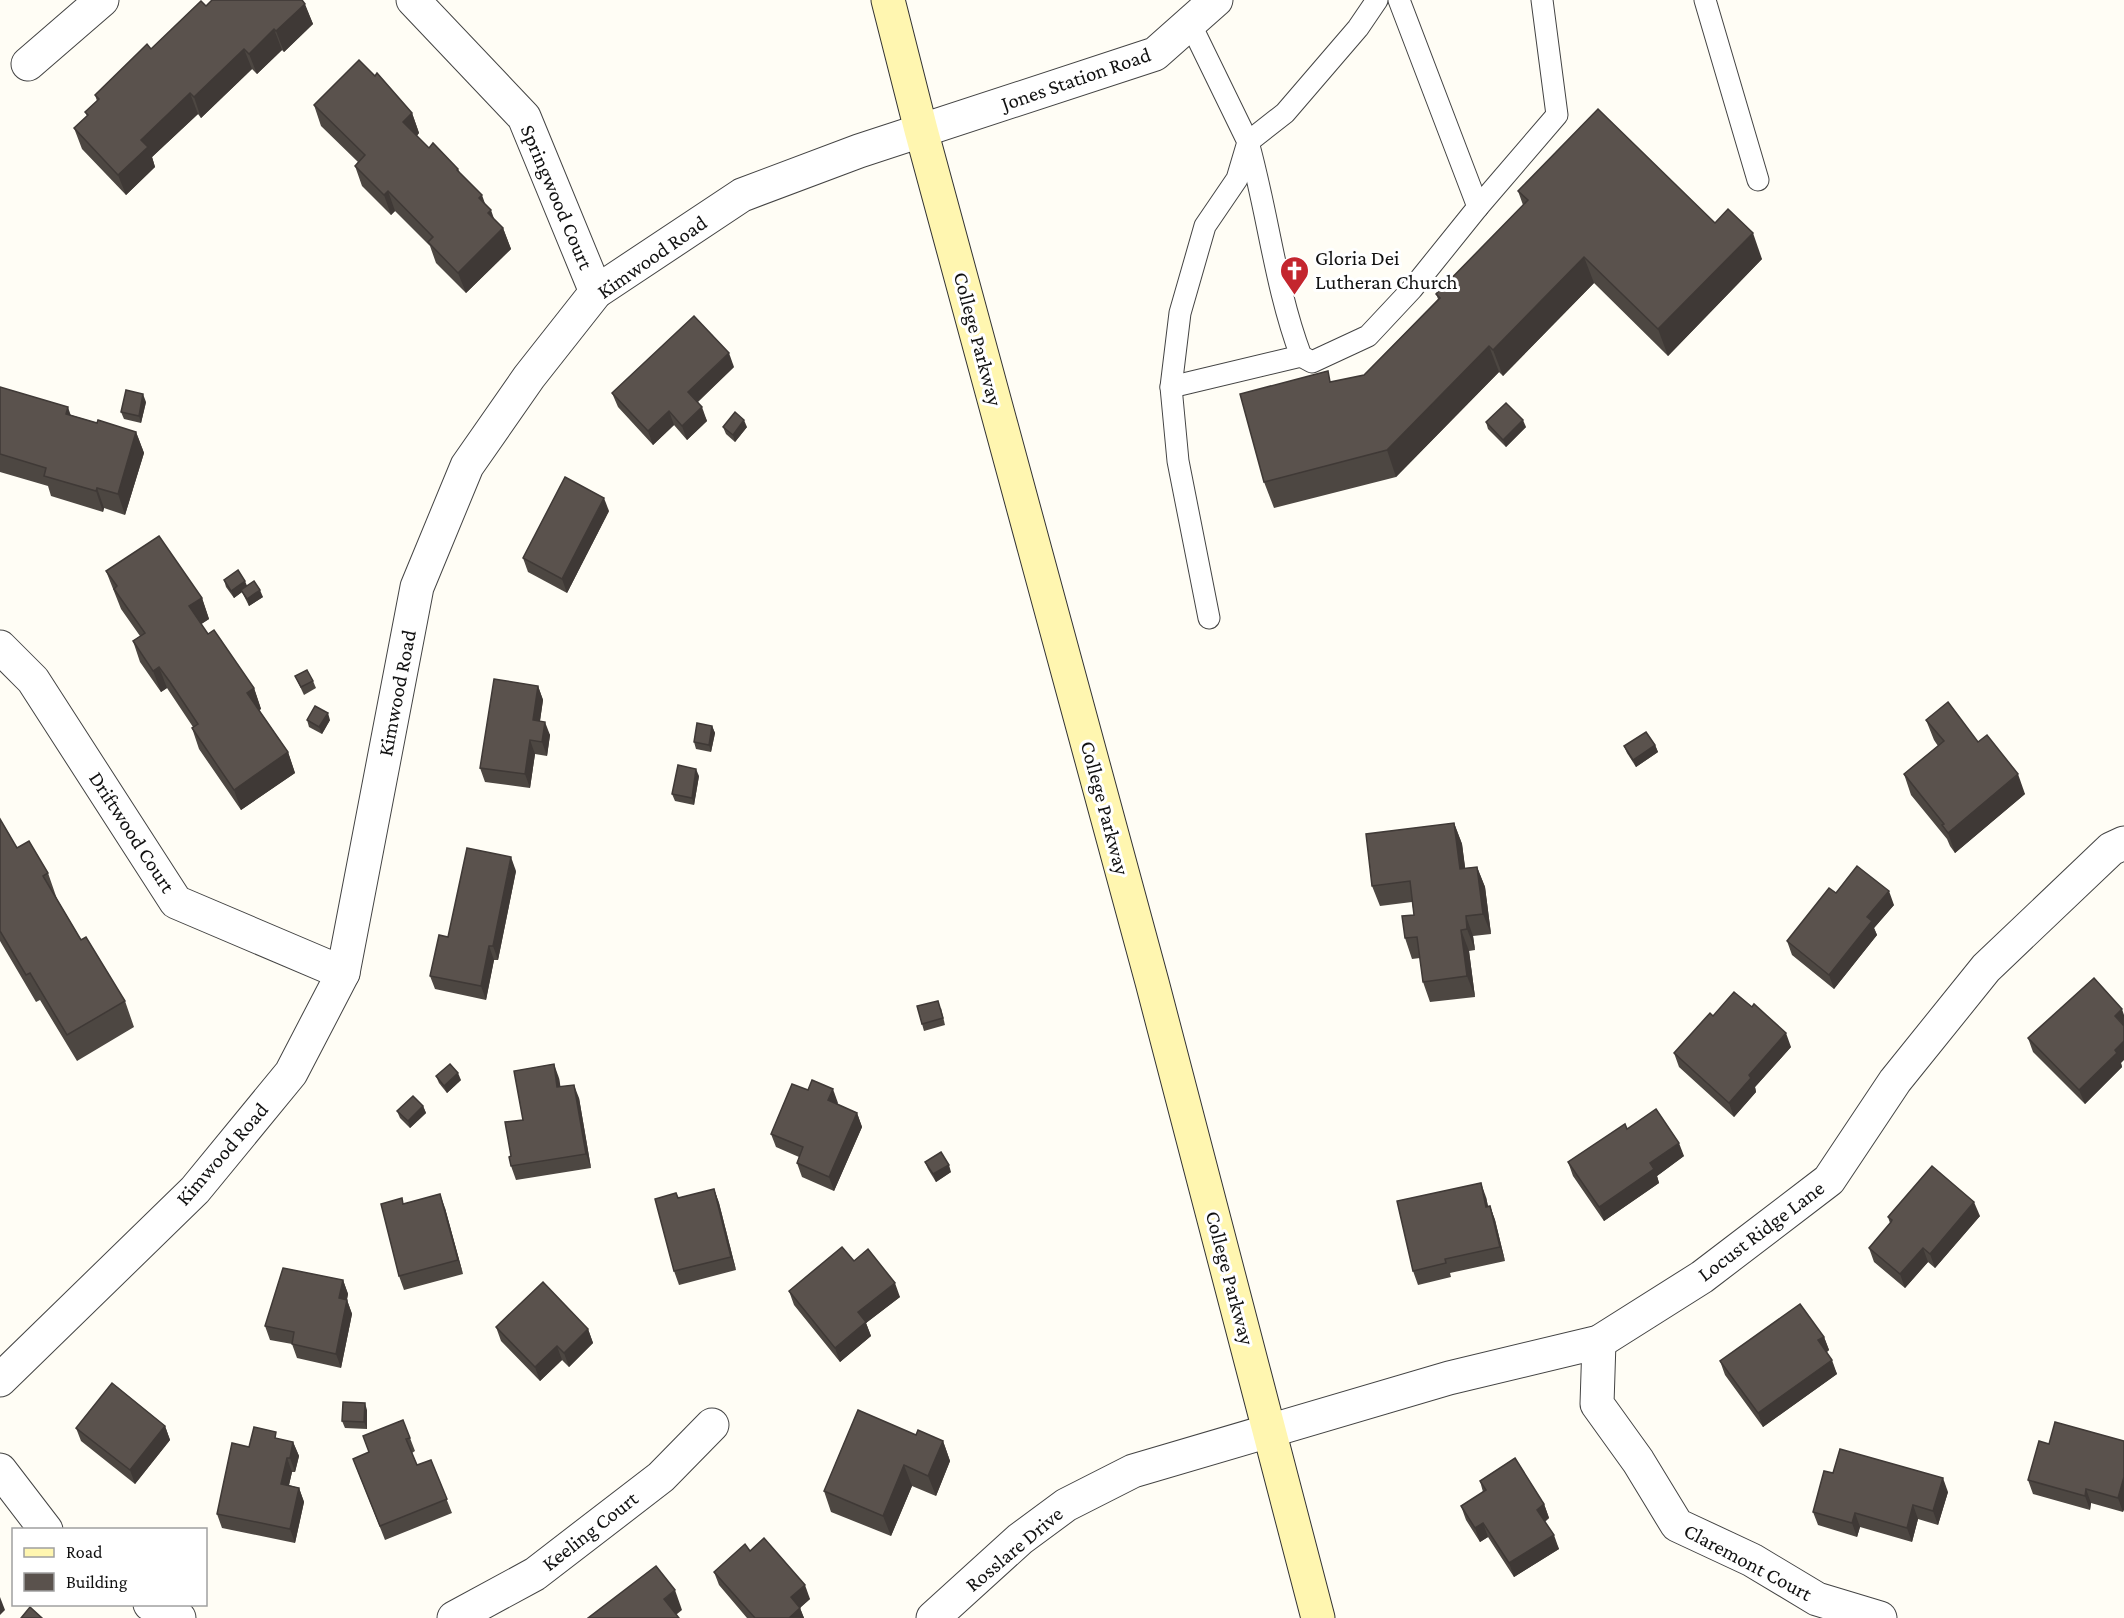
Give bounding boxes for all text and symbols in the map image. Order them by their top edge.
street label: Jones Station Road [996,42,1154,116]
street label: Springwood Court [516,121,599,274]
street label: Kimwood Road [593,210,711,304]
place label: Gloria Dei Lutheran Church [1315,246,1458,294]
church icon: Gloria Dei Lutheran Church [1278,254,1310,296]
street label: College Parkway [949,269,1007,409]
street label: Kimwood Road [373,628,421,758]
street label: College Parkway [1076,738,1134,878]
street label: Driftwood Court [84,767,181,898]
street label: Kimwood Road [171,1098,273,1210]
street label: Locust Ridge Lane [1693,1176,1829,1286]
street label: College Parkway [1201,1208,1259,1348]
street label: Keeling Court [537,1486,643,1576]
street label: Rosslare Drive [961,1501,1067,1597]
street label: Claremont Court [1680,1518,1817,1606]
legend [12,1528,207,1606]
text: Road [66,1542,103,1562]
text: Building [66,1572,128,1592]

